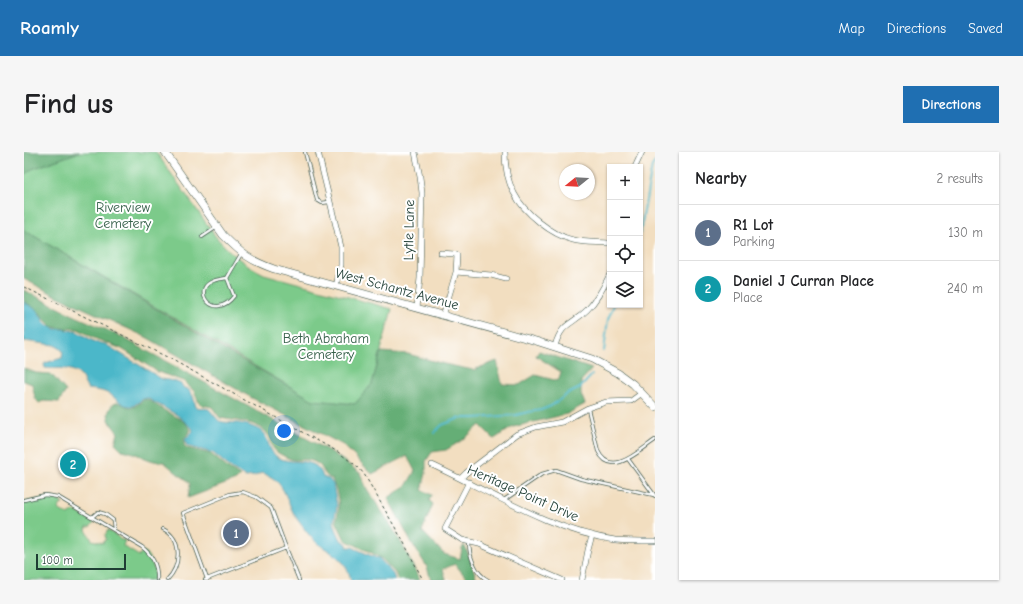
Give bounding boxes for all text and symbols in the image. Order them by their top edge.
text: Roamly [20,17,79,39]
text: Map [838,20,865,37]
text: Directions [887,20,946,37]
text: Saved [968,20,1003,37]
button: Directions [903,86,999,123]
text: Find us [24,88,113,120]
north arrow [559,164,595,200]
map controls [607,164,643,308]
button: + [607,164,643,200]
text: Nearby [695,169,746,188]
text: 2 results [936,171,983,186]
park label: Riverview Cemetery [95,199,152,232]
street label: Lytle Lane [400,199,418,261]
button: − [607,200,643,236]
text: R1 Lot [733,216,773,234]
text: 1 [705,225,711,240]
text: 130 m [948,225,983,240]
text: Parking [733,234,775,249]
button: locate [607,236,643,272]
street label: West Schantz Avenue [333,264,461,314]
button: layers [607,272,643,308]
text: Daniel J Curran Place [733,272,874,290]
text: 2 [705,281,711,296]
text: 240 m [947,281,983,296]
text: Place [733,290,763,305]
park label: Beth Abraham Cemetery [283,330,369,363]
your location [274,421,294,441]
pin: 2 [60,449,86,479]
street label: Heritage Point Drive [465,461,581,525]
pin: 1 [223,518,249,548]
scale bar [36,552,126,571]
text: 100 m [42,554,73,567]

